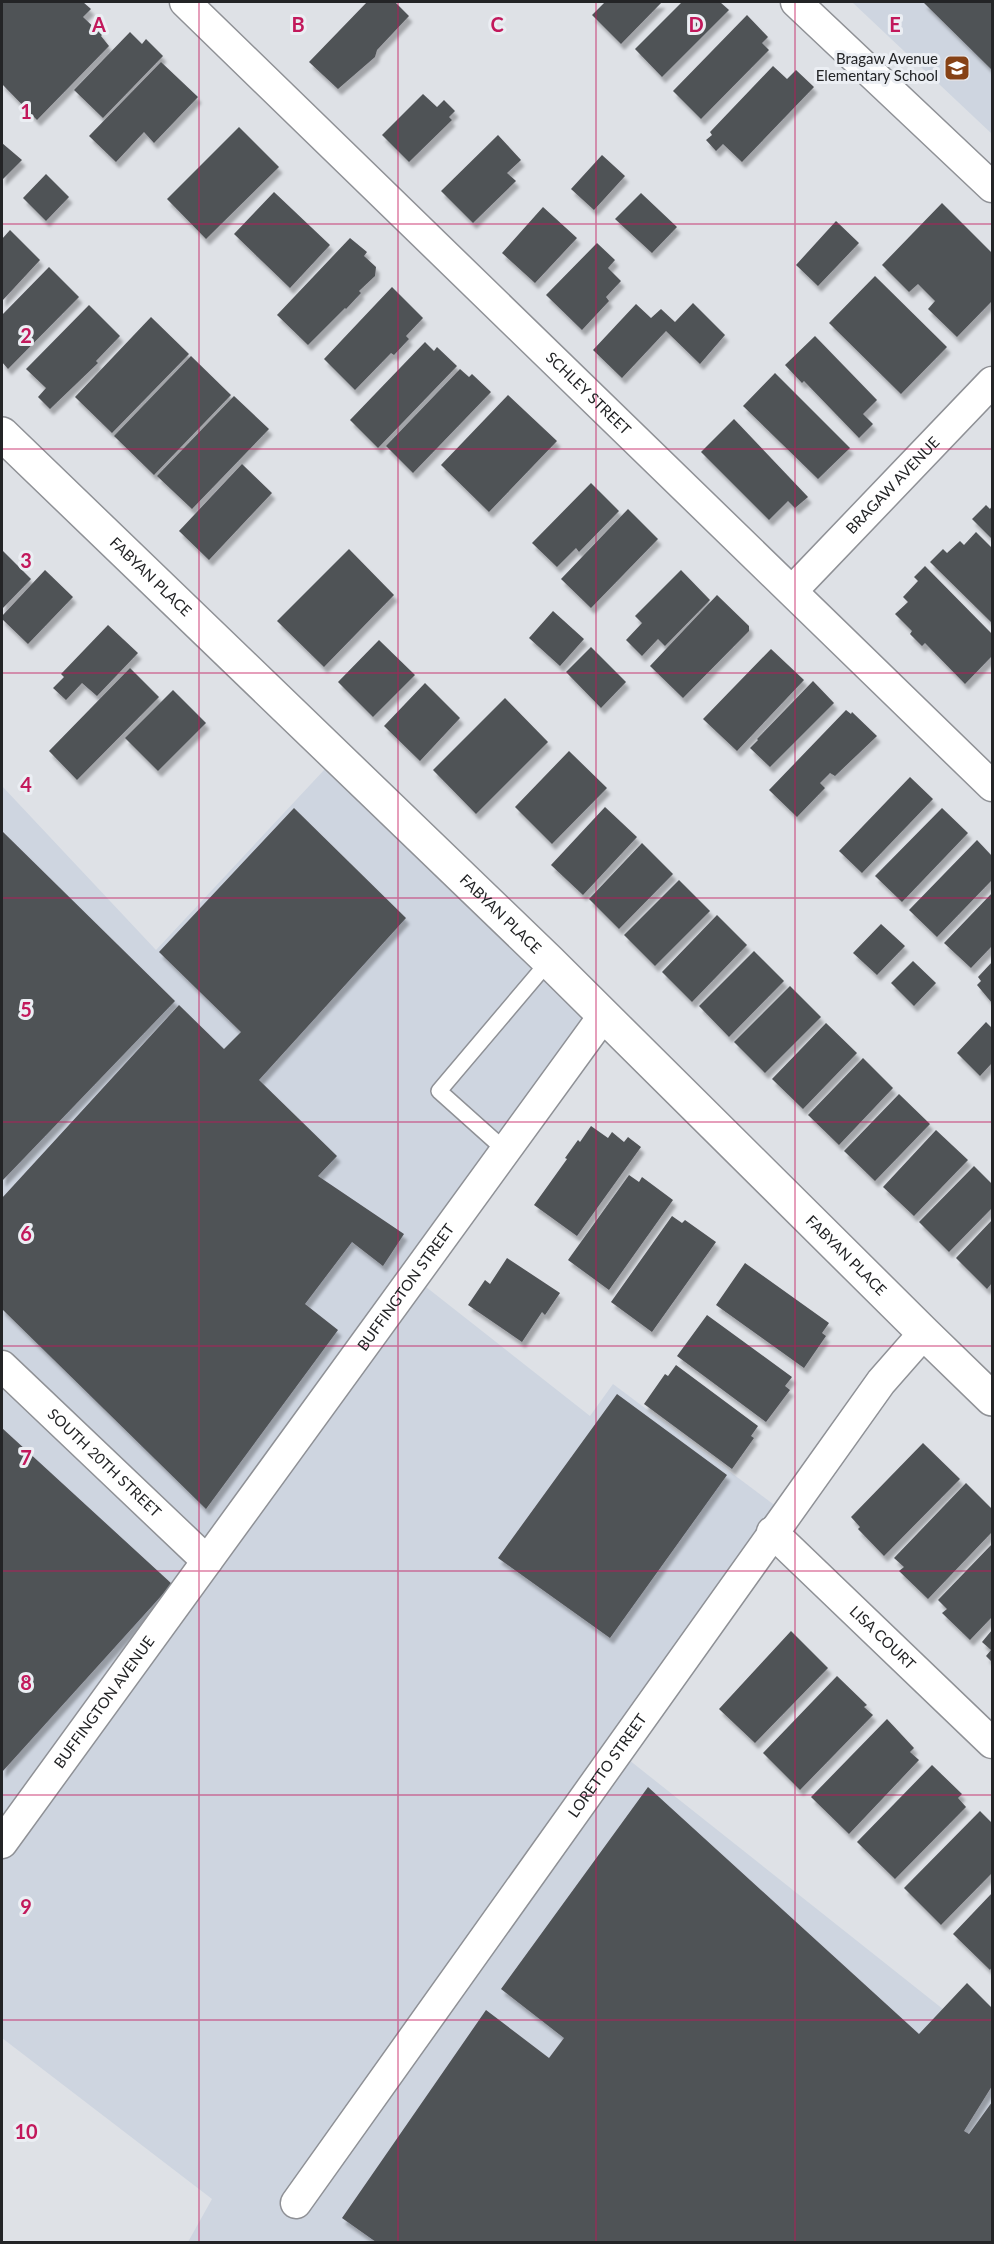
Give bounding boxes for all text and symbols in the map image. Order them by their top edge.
text: A [91,12,106,36]
text: B [291,12,305,36]
text: C [490,12,504,36]
text: D [688,12,704,36]
text: E [889,12,901,36]
place label: Bragaw Avenue Elementary School [816,49,938,84]
school or university icon: Bragaw Avenue Elementary School [942,53,972,83]
text: 1 [20,99,32,123]
text: 2 [20,323,32,347]
street label: SCHLEY STREET [543,348,635,438]
street label: BRAGAW AVENUE [842,433,943,537]
street label: FABYAN PLACE [107,533,196,620]
text: 3 [20,548,32,572]
text: 4 [20,772,32,796]
street label: FABYAN PLACE [457,870,546,957]
text: 5 [20,997,32,1021]
street label: FABYAN PLACE [803,1211,891,1299]
street label: BUFFINGTON STREET [353,1220,457,1354]
text: 6 [20,1221,32,1245]
street label: SOUTH 20TH STREET [44,1404,165,1521]
text: 7 [20,1445,32,1469]
street label: LISA COURT [847,1602,920,1673]
street label: BUFFINGTON AVENUE [50,1632,158,1771]
text: 8 [20,1670,32,1694]
street label: LORETTO STREET [564,1710,650,1820]
text: 9 [20,1894,32,1918]
text: 10 [14,2119,38,2143]

